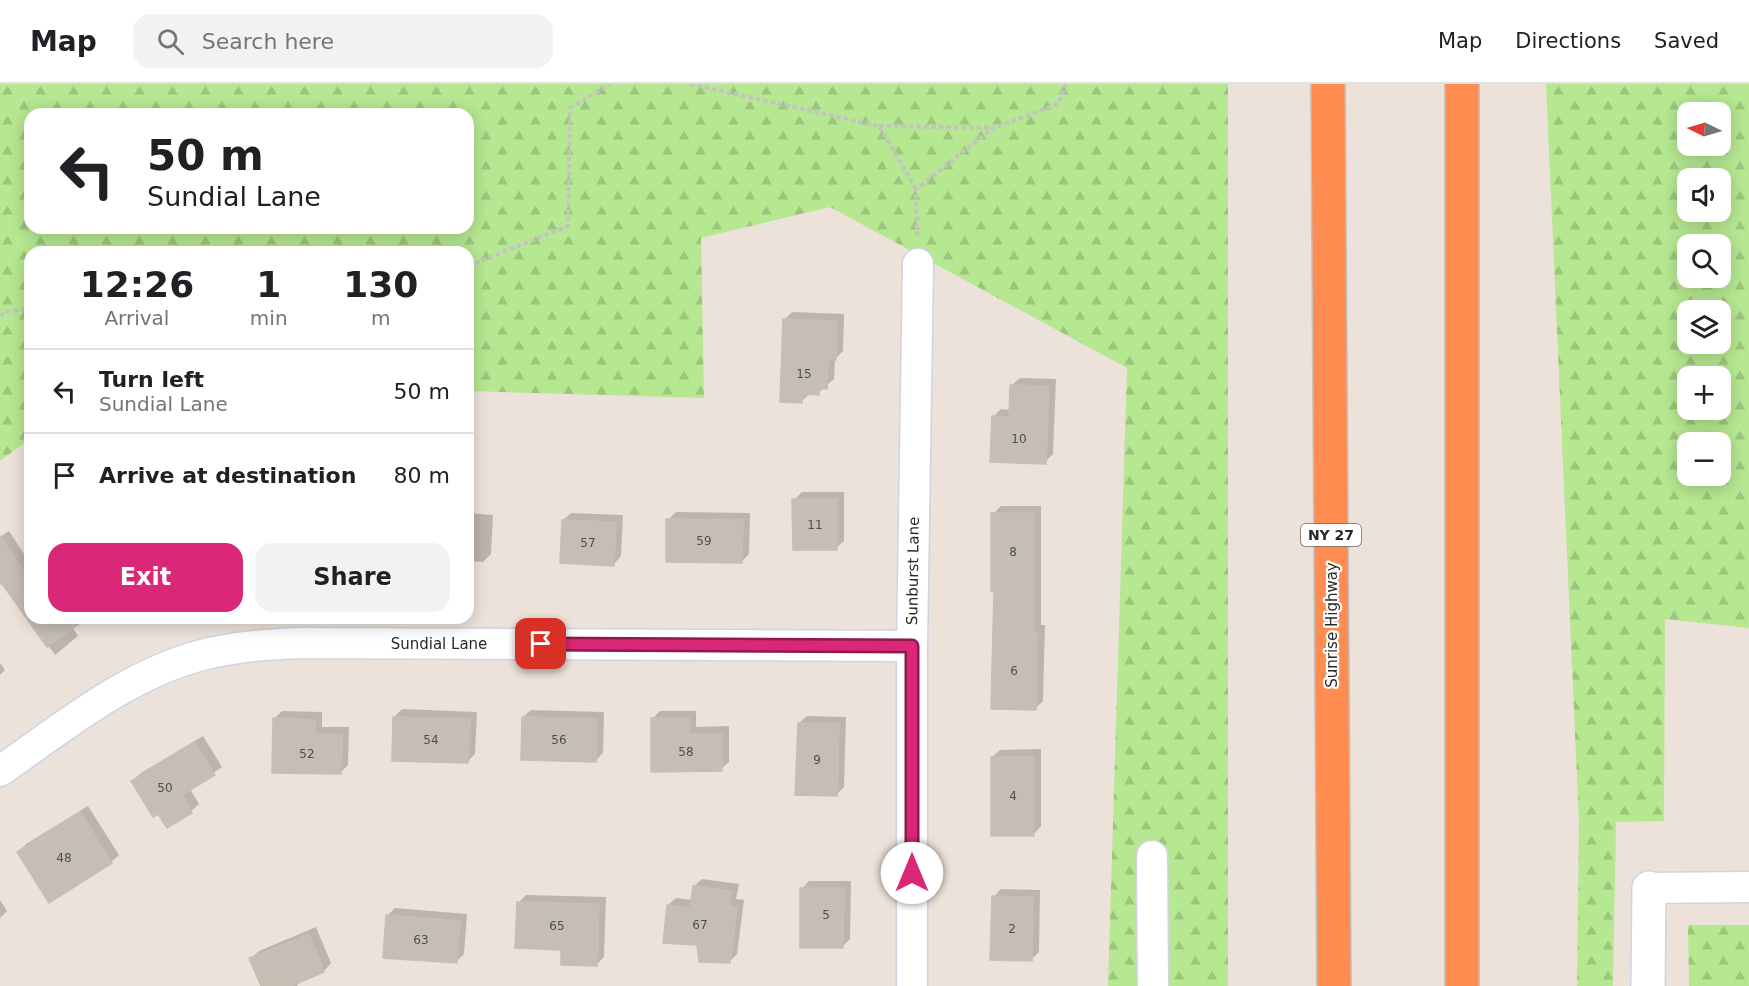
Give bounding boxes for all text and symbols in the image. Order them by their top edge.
search box [133,14,553,68]
text: Map [30,25,97,58]
icon: search [154,25,187,58]
text: Search here [202,29,334,54]
text: Map [1438,29,1482,53]
text: Directions [1515,29,1621,53]
text: Saved [1654,29,1719,53]
north arrow [1677,102,1731,156]
map controls [1677,102,1731,486]
text: 50 m [147,131,264,180]
icon: left [48,132,126,210]
button: sound [1677,168,1731,222]
text: Sundial Lane [147,181,321,212]
button: search [1677,234,1731,288]
text: 12:26 [80,264,194,305]
text: 1 [256,264,281,305]
text: 130 [343,264,418,305]
button: layers [1677,300,1731,354]
text: Arrival [104,306,169,330]
text: min [250,306,288,330]
text: m [371,306,391,330]
button: + [1677,366,1731,420]
text: Turn left [99,367,204,392]
house number: 15 [796,367,812,381]
icon: left [48,375,81,408]
text: 50 m [394,379,450,404]
text: Sundial Lane [99,392,228,416]
house number: 10 [1011,432,1027,446]
button: − [1677,432,1731,486]
icon: arrive [48,459,81,492]
text: Arrive at destination [99,463,356,488]
text: 80 m [394,463,450,488]
street label: Sunburst Lane [903,517,923,625]
house number: 11 [807,518,823,532]
road number: NY 27 [1301,524,1361,546]
house number: 59 [696,534,712,548]
house number: 57 [580,536,596,550]
button: Exit [48,543,243,612]
button: Share [255,543,450,612]
house number: 8 [1009,545,1017,559]
street label: Sunrise Highway [1323,562,1341,688]
pin [515,618,566,669]
icon: arrive [524,627,557,660]
street label: Sundial Lane [391,635,487,653]
house number: 6 [1010,664,1018,678]
house number: 54 [423,733,439,747]
house number: 56 [551,733,567,747]
house number: 58 [678,745,694,759]
house number: 52 [299,747,315,761]
house number: 9 [813,753,821,767]
house number: 50 [157,781,173,795]
house number: 4 [1009,789,1017,803]
position arrow [880,841,944,905]
house number: 48 [56,851,72,865]
house number: 5 [822,908,830,922]
house number: 67 [692,918,708,932]
house number: 65 [549,919,565,933]
house number: 2 [1008,922,1016,936]
house number: 63 [413,933,429,947]

